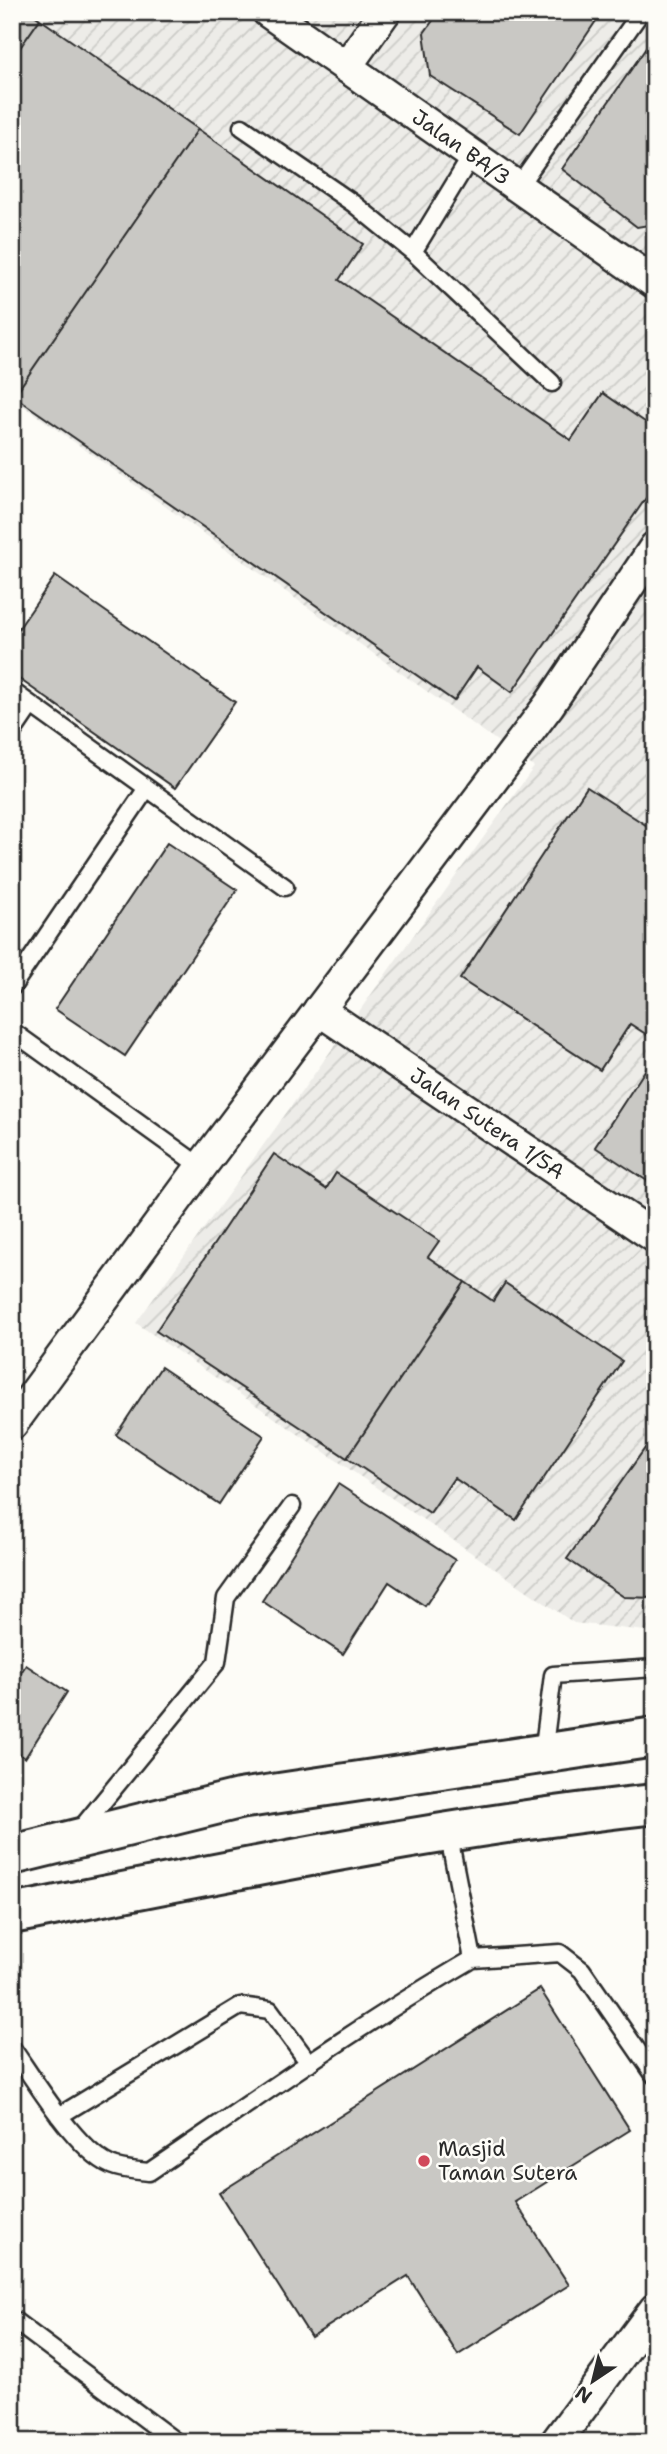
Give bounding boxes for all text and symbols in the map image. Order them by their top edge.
street label: Jalan BA/3 [406,103,516,192]
street label: Jalan Sutera 1/5A [404,1061,570,1186]
place label: Masjid Taman Sutera [438,2135,577,2187]
marker: Masjid Taman Sutera [416,2153,432,2169]
north arrow [558,2346,628,2416]
text: N [570,2380,597,2409]

